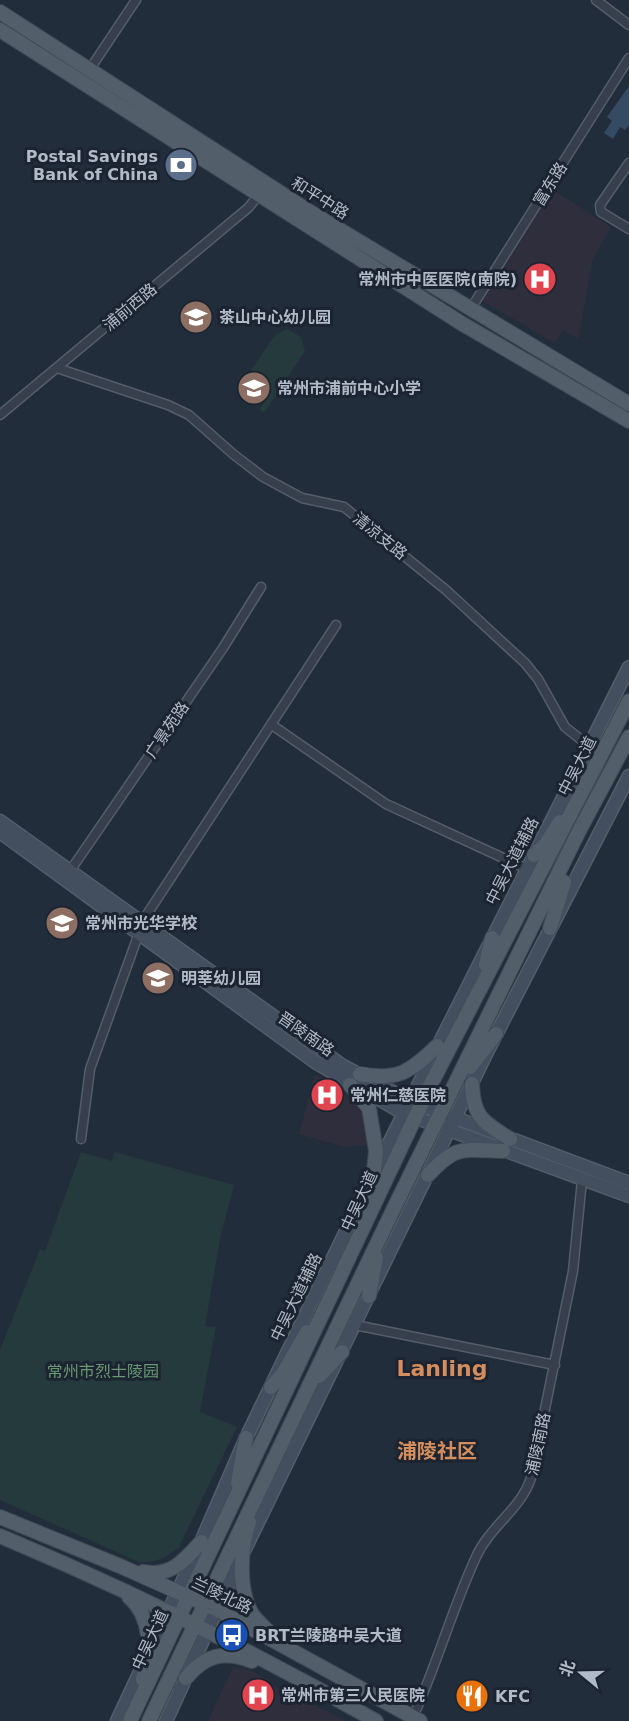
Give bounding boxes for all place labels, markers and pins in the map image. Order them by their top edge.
place label: Postal Savings Bank of China [26,147,158,184]
bank icon: Postal Savings Bank of China [163,147,199,183]
hospital icon: 常州市中医医院(南院) [522,261,558,297]
place label: 常州市中医医院(南院) [358,270,517,289]
school or university icon: 茶山中心幼儿园 [178,299,214,335]
place label: 茶山中心幼儿园 [219,308,331,327]
school or university icon: 常州市浦前中心小学 [236,370,272,406]
place label: 常州市浦前中心小学 [277,379,421,398]
school or university icon: 常州市光华学校 [44,905,80,941]
place label: 常州市光华学校 [85,914,198,933]
school or university icon: 明莘幼儿园 [140,960,176,996]
place label: 明莘幼儿园 [181,969,261,988]
hospital icon: 常州仁慈医院 [309,1077,345,1113]
place label: 常州仁慈医院 [350,1086,446,1105]
bus stop icon: BRT兰陵路中吴大道 [214,1617,250,1653]
place label: BRT兰陵路中吴大道 [255,1626,402,1645]
hospital icon: 常州市第三人民医院 [240,1677,276,1713]
restaurant icon: KFC [454,1678,490,1714]
place label: 常州市第三人民医院 [281,1686,425,1705]
place label: KFC [495,1687,530,1706]

